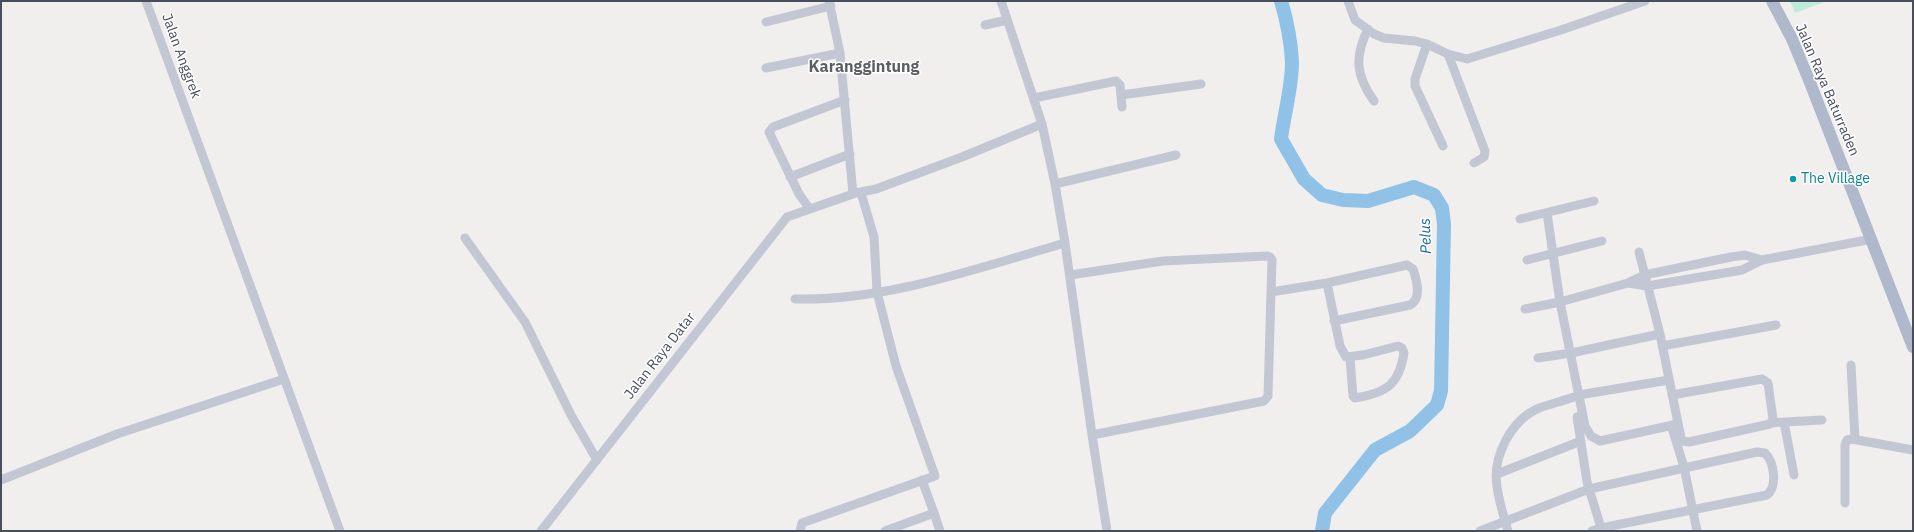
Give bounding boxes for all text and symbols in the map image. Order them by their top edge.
street label: Jalan Anggrek [158,11,204,101]
street label: Jalan Raya Baturraden [1792,21,1862,159]
district label: Karanggintung [809,57,919,77]
place label: The Village [1801,171,1870,187]
marker: The Village [1788,174,1798,184]
water label: Pelus [1416,218,1436,254]
street label: Jalan Raya Datar [621,309,699,403]

